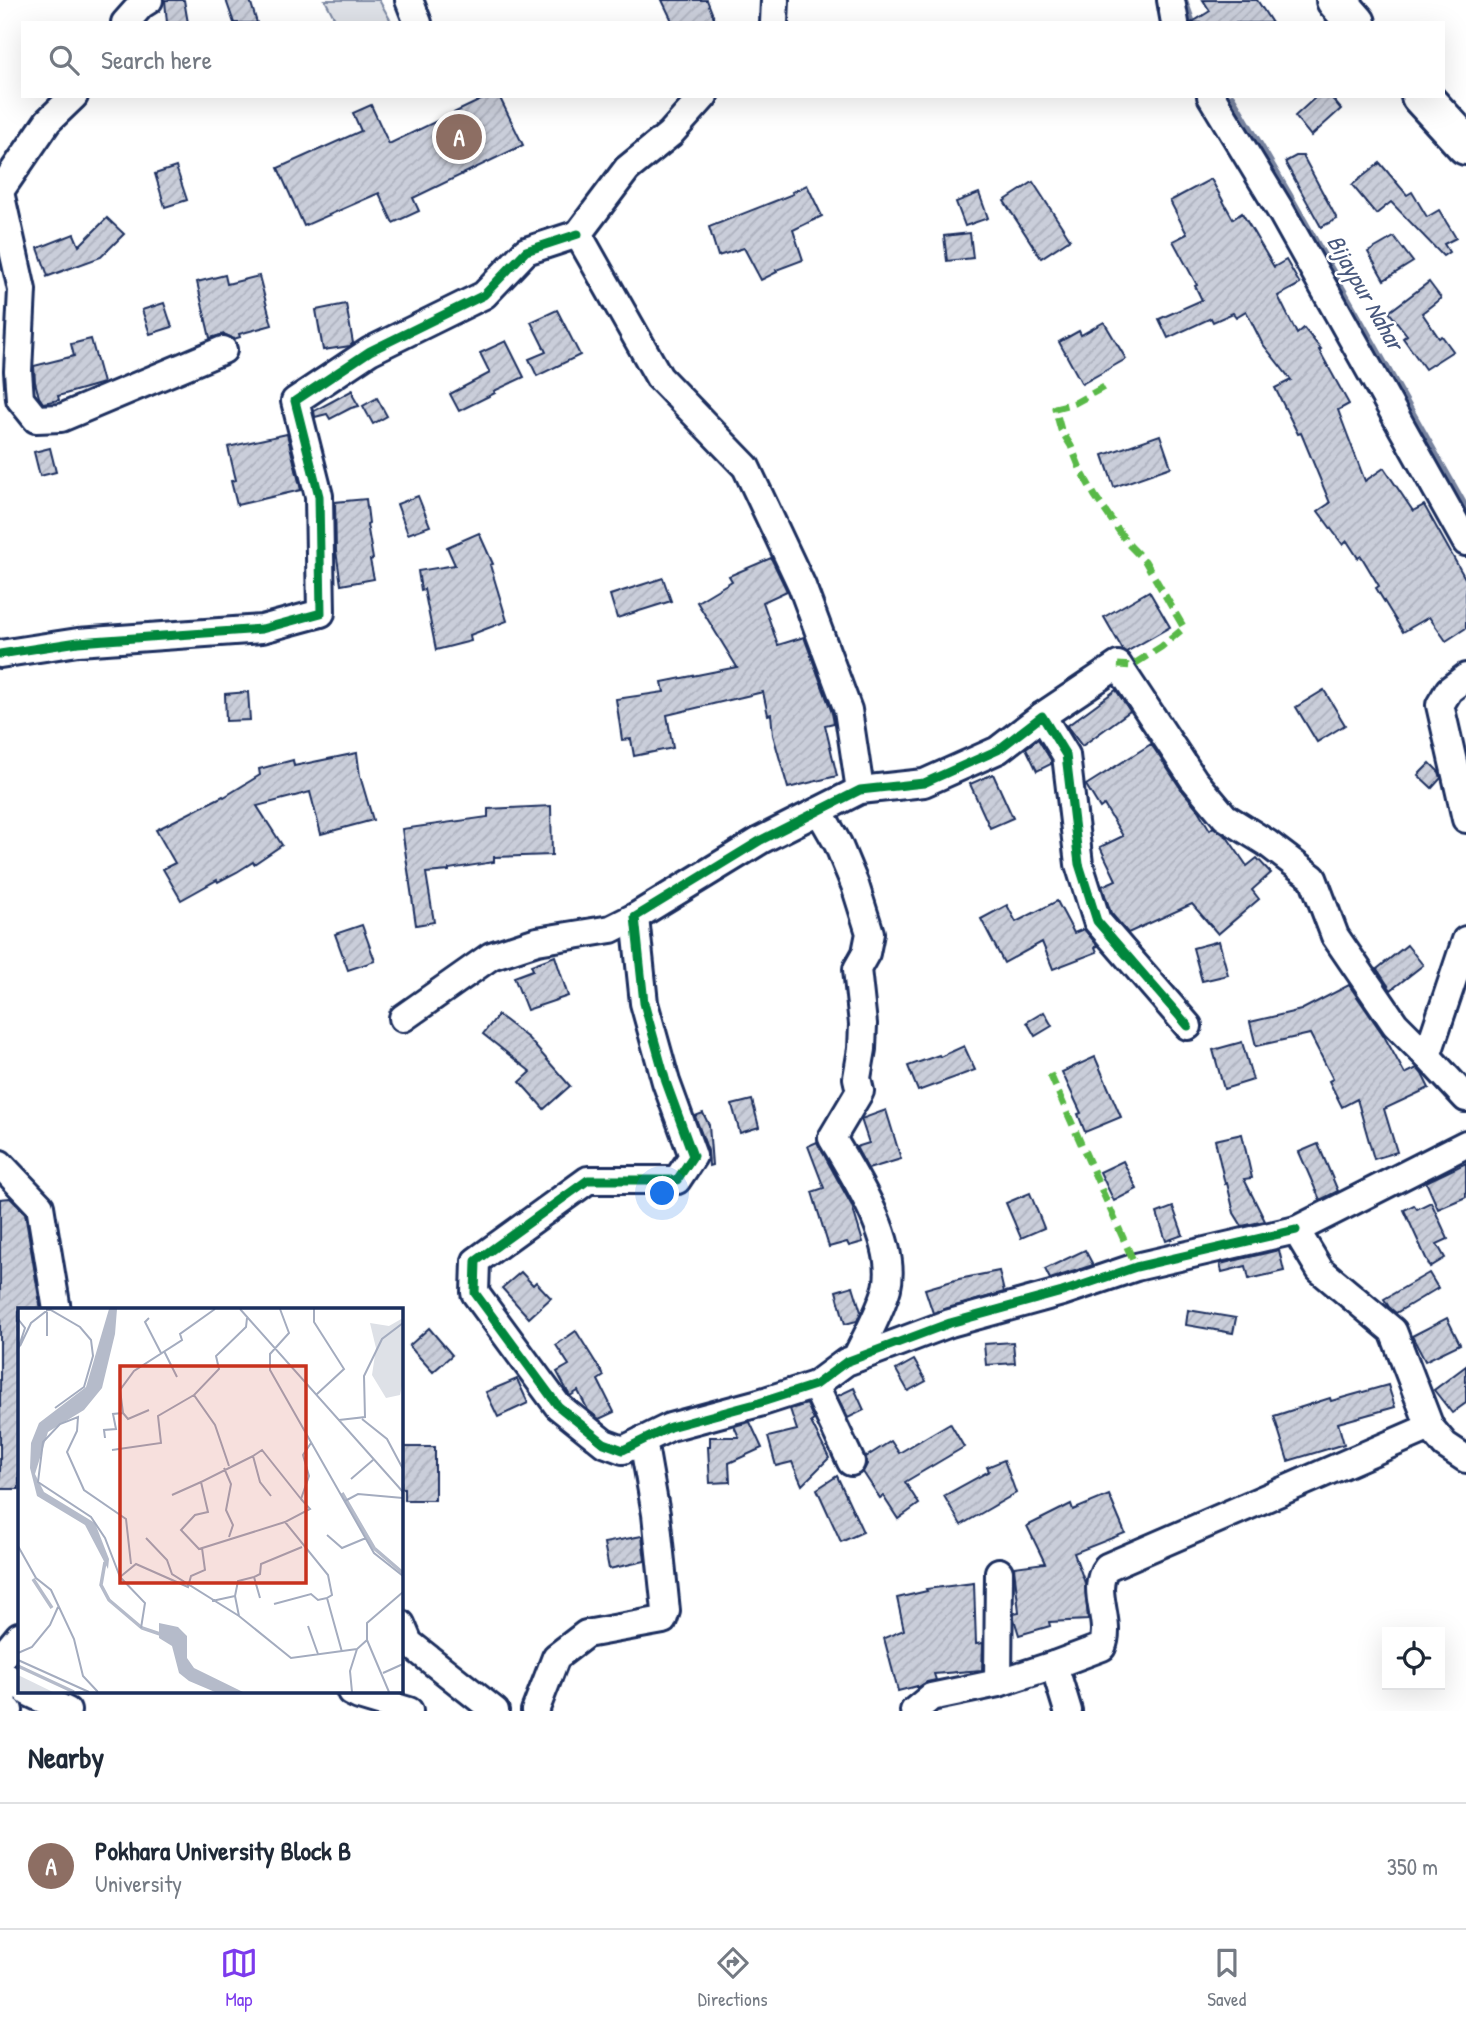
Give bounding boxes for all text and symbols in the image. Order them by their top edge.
search box [21,21,1445,98]
icon: search [45,41,83,79]
text: Search here [101,42,212,77]
pin: A [436,111,482,163]
water label: Bijaypur Nahar [1319,228,1413,358]
your location [645,1176,679,1210]
inset map [18,1308,402,1694]
map controls [1382,1627,1445,1690]
button: locate [1382,1627,1445,1690]
text: Nearby [28,1737,104,1777]
text: Pokhara University Block B [95,1833,351,1868]
text: A [45,1851,57,1882]
text: 350 m [1387,1851,1438,1882]
text: University [95,1868,182,1899]
tab: Map [220,1944,258,2012]
tab: Directions [698,1944,768,2012]
tab: Saved [1207,1944,1246,2012]

